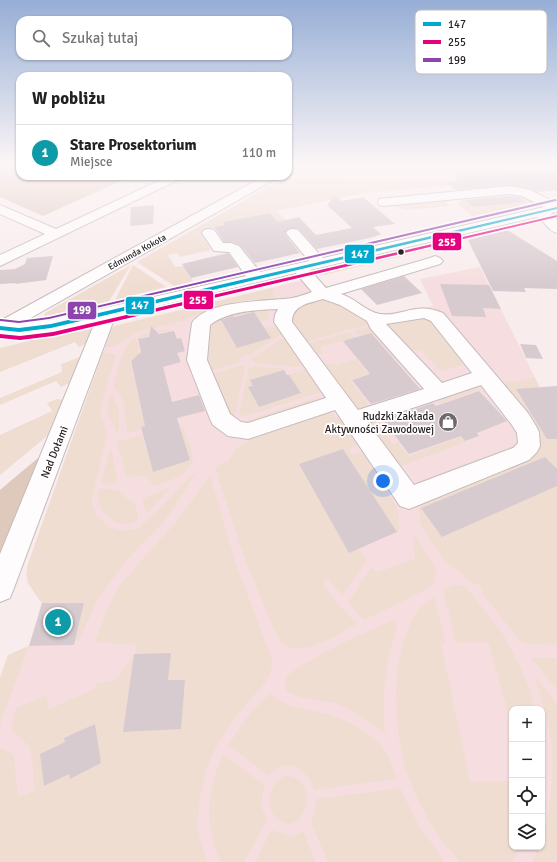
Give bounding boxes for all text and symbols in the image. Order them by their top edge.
legend [415,10,547,74]
search box [16,16,292,60]
text: 147 [448,18,466,31]
icon: search [30,27,52,49]
text: Szukaj tutaj [62,29,138,47]
text: 255 [448,36,466,49]
text: 199 [448,54,466,67]
text: W pobliżu [32,88,105,109]
text: Stare Prosektorium [70,136,197,154]
text: 1 [41,145,49,161]
text: 110 m [242,145,276,161]
text: Miejsce [70,154,112,170]
street label: Edmunda Kokota [106,232,169,273]
line badge: 255 [432,232,462,251]
text: 255 [438,236,456,249]
line badge: 147 [344,244,375,264]
unlabelled marker [396,247,406,257]
text: 147 [351,248,369,261]
line badge: 255 [183,290,214,310]
text: 255 [189,294,207,307]
line badge: 147 [125,296,155,315]
text: 147 [131,299,149,312]
line badge: 199 [67,301,97,320]
text: 199 [73,304,91,317]
place label: Rudzki Zakłada Aktywności Zawodowej [325,410,434,436]
shop icon: Rudzki Zakłada Aktywności Zawodowej [437,411,459,433]
street label: Nad Dołami [38,424,71,480]
your location [373,471,393,491]
pin: 1 [45,607,71,637]
map controls [509,706,545,850]
button: + [509,706,545,742]
button: − [509,742,545,778]
button: locate [509,778,545,814]
button: layers [509,814,545,850]

